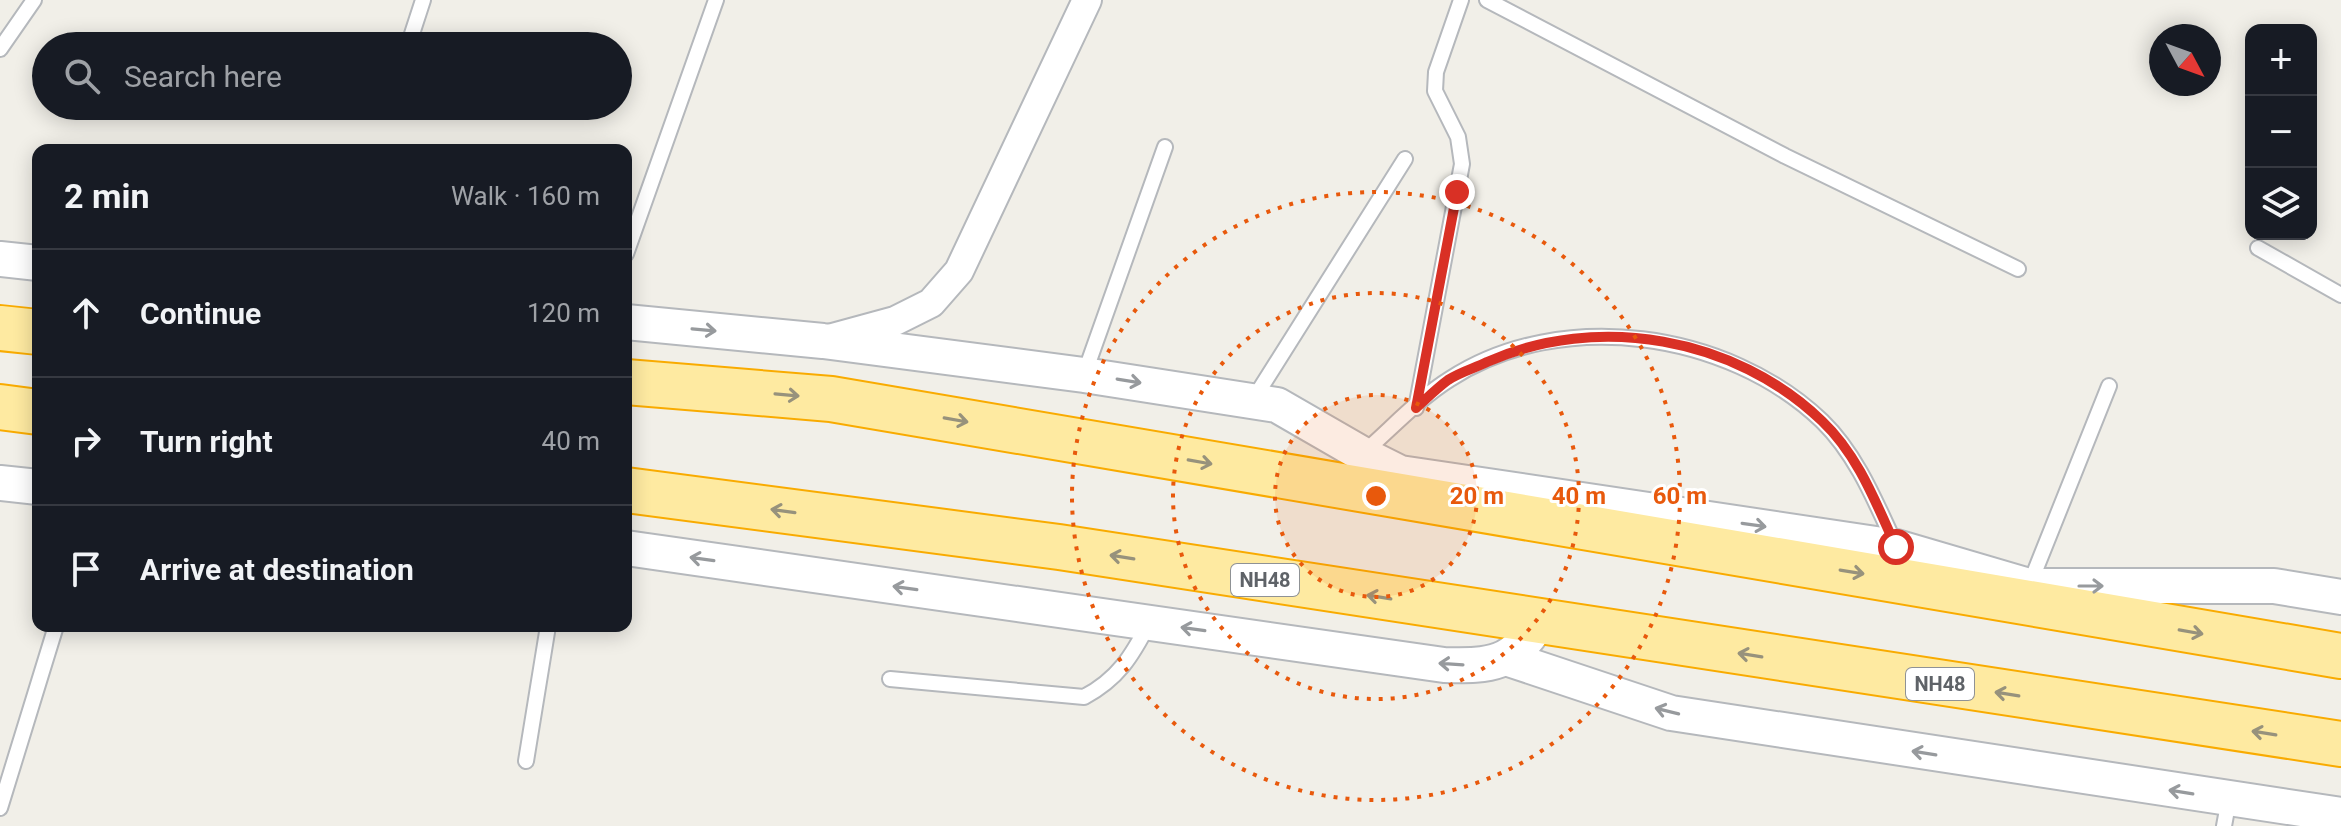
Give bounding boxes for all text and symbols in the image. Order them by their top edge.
north arrow [2149,24,2221,96]
map controls [2245,24,2317,240]
button: + [2245,24,2317,96]
search box [32,32,632,120]
icon: search [60,54,104,98]
text: Search here [124,59,282,94]
button: − [2245,96,2317,168]
button: layers [2245,168,2317,240]
route end [1439,174,1475,210]
text: 2 min [64,176,149,216]
text: Walk · 160 m [451,181,600,211]
icon: ahead [64,291,108,335]
text: Continue [140,296,261,331]
text: 120 m [527,298,600,328]
one-way arrow [690,322,717,337]
one-way arrow [1116,375,1141,390]
one-way arrow [773,388,800,403]
one-way arrow [943,414,968,429]
icon: right [64,419,108,463]
text: Turn right [140,424,273,459]
text: 40 m [542,426,600,456]
one-way arrow [1187,455,1212,470]
centre of rings [1362,482,1390,510]
text: 20 m [1450,482,1504,510]
text: 40 m [1552,482,1606,510]
text: 60 m [1653,482,1707,510]
one-way arrow [771,503,796,518]
one-way arrow [1741,518,1766,533]
route start [1878,529,1914,565]
icon: arrive [64,547,108,591]
one-way arrow [1110,549,1135,564]
one-way arrow [690,551,715,566]
text: Arrive at destination [140,552,414,587]
road number: NH48 [1231,564,1299,596]
one-way arrow [1839,565,1864,580]
one-way arrow [2077,578,2104,594]
one-way arrow [893,580,918,595]
one-way arrow [1367,589,1392,604]
one-way arrow [1181,621,1207,636]
one-way arrow [2178,625,2203,640]
one-way arrow [1738,647,1763,662]
one-way arrow [1438,657,1465,672]
road number: NH48 [1906,668,1974,700]
one-way arrow [1995,686,2020,701]
one-way arrow [1655,703,1681,718]
one-way arrow [2252,725,2277,740]
one-way arrow [1911,745,1937,760]
one-way arrow [2169,784,2194,799]

